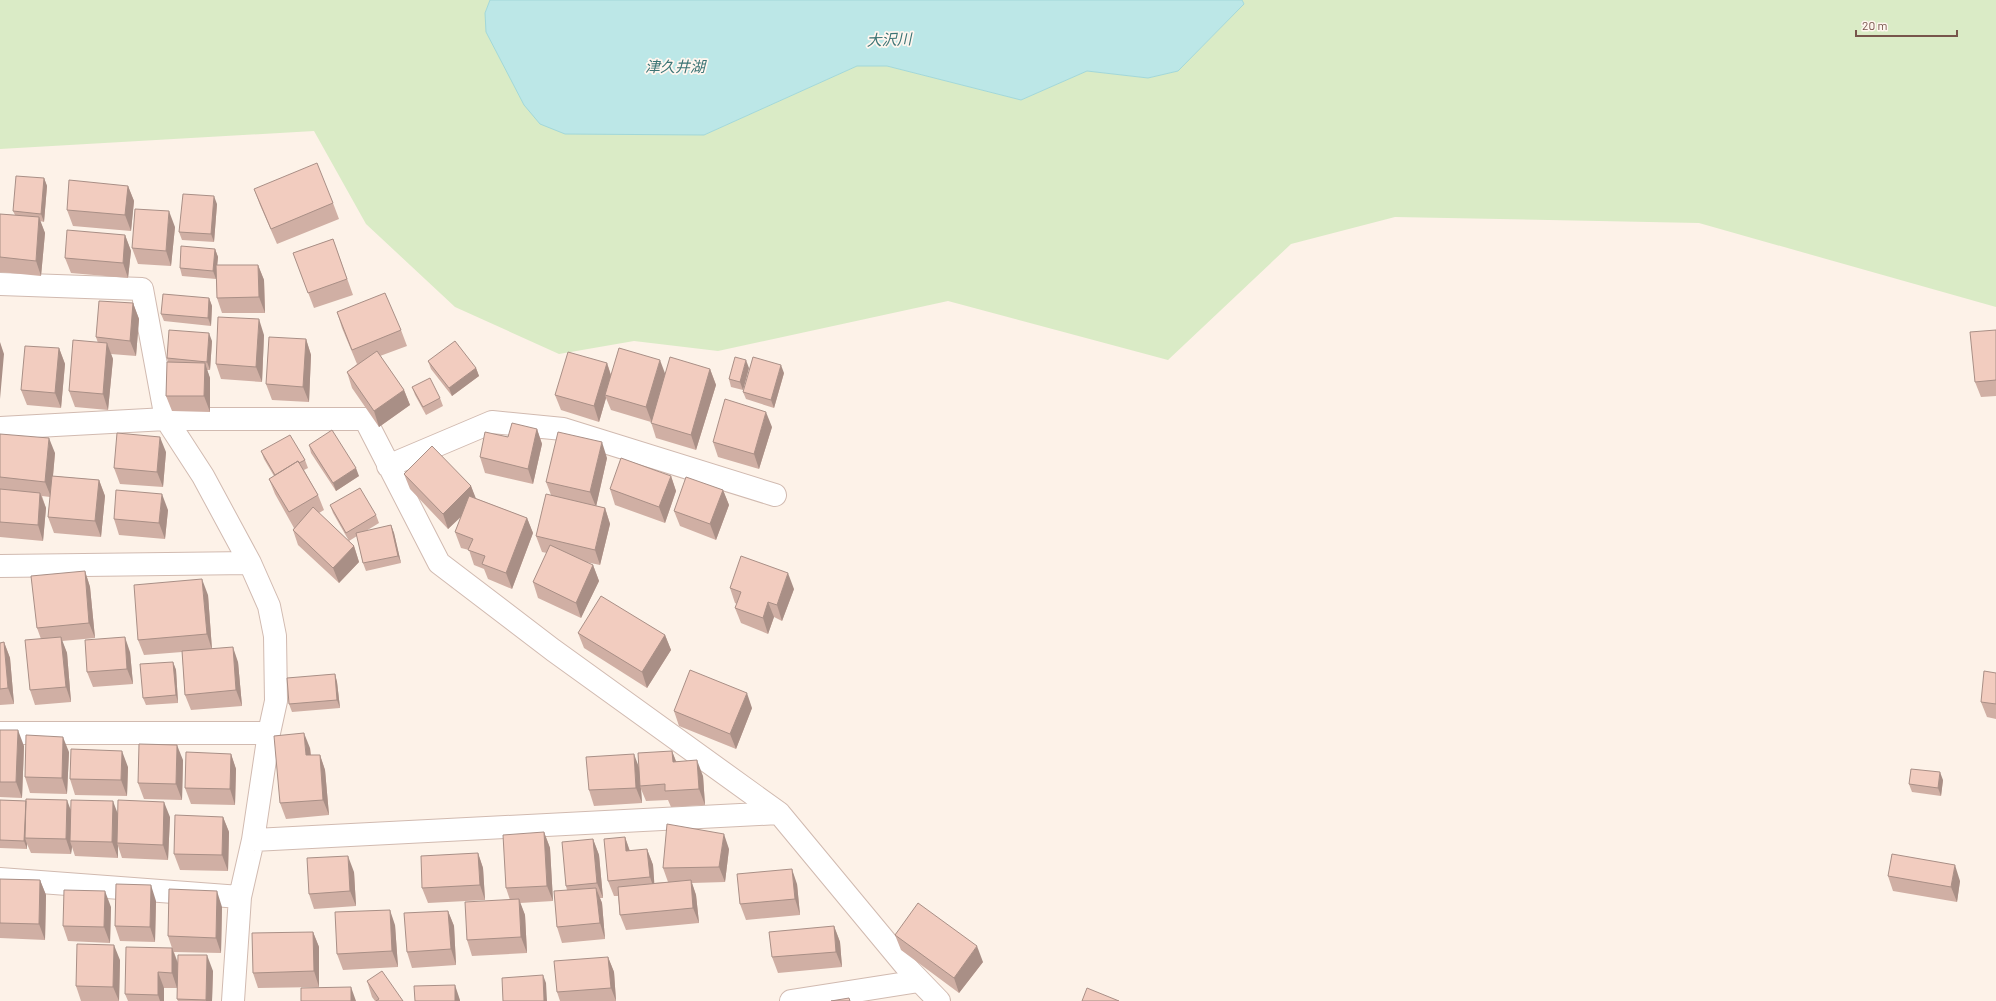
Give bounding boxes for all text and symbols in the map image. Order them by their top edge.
scale bar [1856,12,1957,38]
text: 20 m [1862,18,1888,32]
water label: 大沢川 [866,29,914,49]
water label: 津久井湖 [645,57,707,75]

